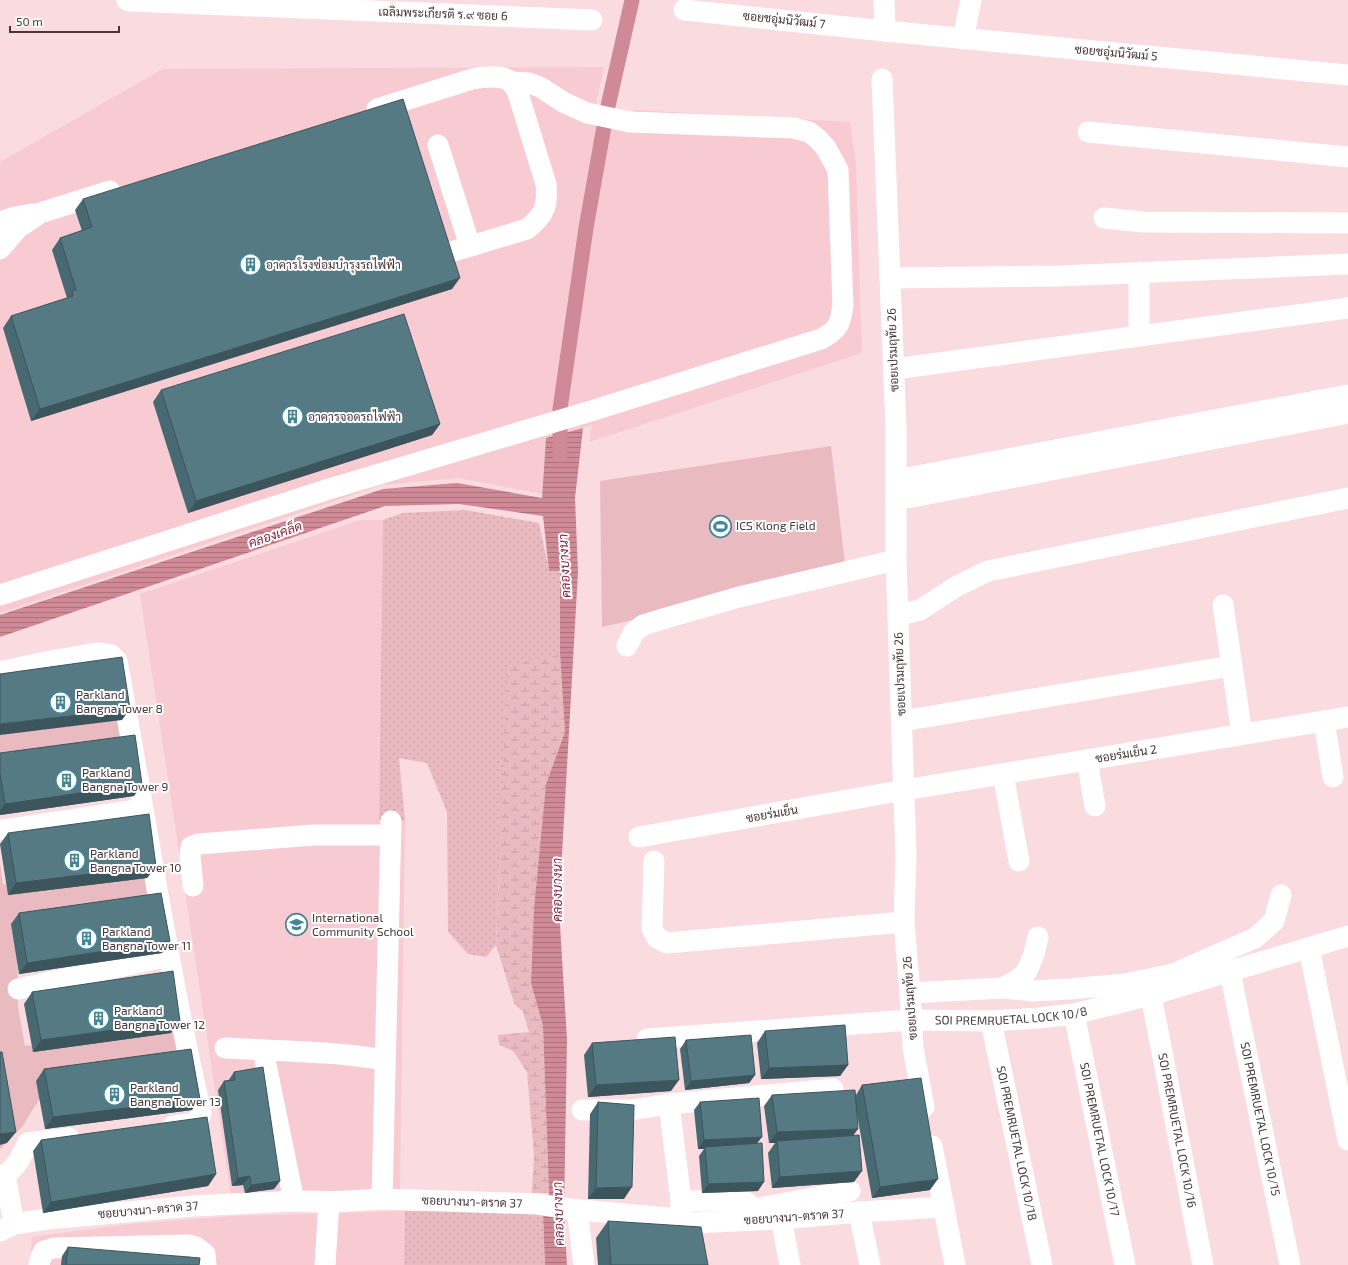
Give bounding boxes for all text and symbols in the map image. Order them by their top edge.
street label: เฉลิมพระเกียรติ ร.๙ ซอย 6 [378,4,508,22]
scale bar [10,8,119,34]
street label: ซอยชอุ่มนิวัฒม์ 7 [742,8,826,33]
text: 50 m [16,14,43,28]
street label: ซอยชอุ่มนิวัฒม์ 5 [1074,41,1158,66]
building icon: อาคารโรงซ่อมบำรุงรถไฟฟ้า [237,252,263,278]
place label: อาคารโรงซ่อมบำรุงรถไฟฟ้า [266,257,401,274]
street label: ซอยเปรมฤทัย 26 [884,308,901,392]
building icon: อาคารจอดรถไฟฟ้า [279,404,305,430]
place label: อาคารจอดรถไฟฟ้า [308,409,401,423]
sports icon: ICS Klong Field [707,513,733,539]
water label: คลองเคล็ด [246,516,304,551]
place label: ICS Klong Field [736,518,816,532]
water label: คลองบางนา [554,534,574,598]
street label: ซอยเปรมฤทัย 26 [891,632,908,716]
place label: Parkland Bangna Tower 8 [76,687,163,715]
building icon: Parkland Bangna Tower 8 [47,689,73,715]
street label: ซอยร่มเย็น 2 [1094,740,1158,765]
place label: Parkland Bangna Tower 9 [82,765,169,793]
building icon: Parkland Bangna Tower 9 [53,767,79,793]
street label: ซอยร่มเย็น [744,801,799,824]
place label: Parkland Bangna Tower 10 [90,846,182,874]
building icon: Parkland Bangna Tower 10 [61,848,87,874]
water label: คลองบางนา [549,858,565,922]
place label: International Community School [312,910,414,938]
school or university icon: International Community School [284,912,310,938]
place label: Parkland Bangna Tower 11 [102,924,191,952]
building icon: Parkland Bangna Tower 11 [73,926,99,952]
street label: ซอยเปรมฤทัย 26 [899,955,920,1040]
place label: Parkland Bangna Tower 12 [114,1003,205,1031]
street label: SOI PREMRUETAL LOCK 10/8 [935,1003,1089,1027]
building icon: Parkland Bangna Tower 12 [85,1005,111,1031]
street label: SOI PREMRUETAL LOCK 10/15 [1238,1041,1284,1197]
street label: SOI PREMRUETAL LOCK 10/16 [1156,1052,1200,1209]
street label: SOI PREMRUETAL LOCK 10/17 [1078,1061,1123,1217]
street label: SOI PREMRUETAL LOCK 10/18 [995,1065,1041,1222]
place label: Parkland Bangna Tower 13 [130,1080,221,1108]
building icon: Parkland Bangna Tower 13 [101,1082,127,1108]
water label: คลองบางนา [549,1182,567,1246]
street label: ซอยบางนา-ตราด 37 [421,1192,523,1210]
street label: ซอยบางนา-ตราด 37 [97,1198,199,1220]
street label: ซอยบางนา-ตราด 37 [743,1206,845,1226]

